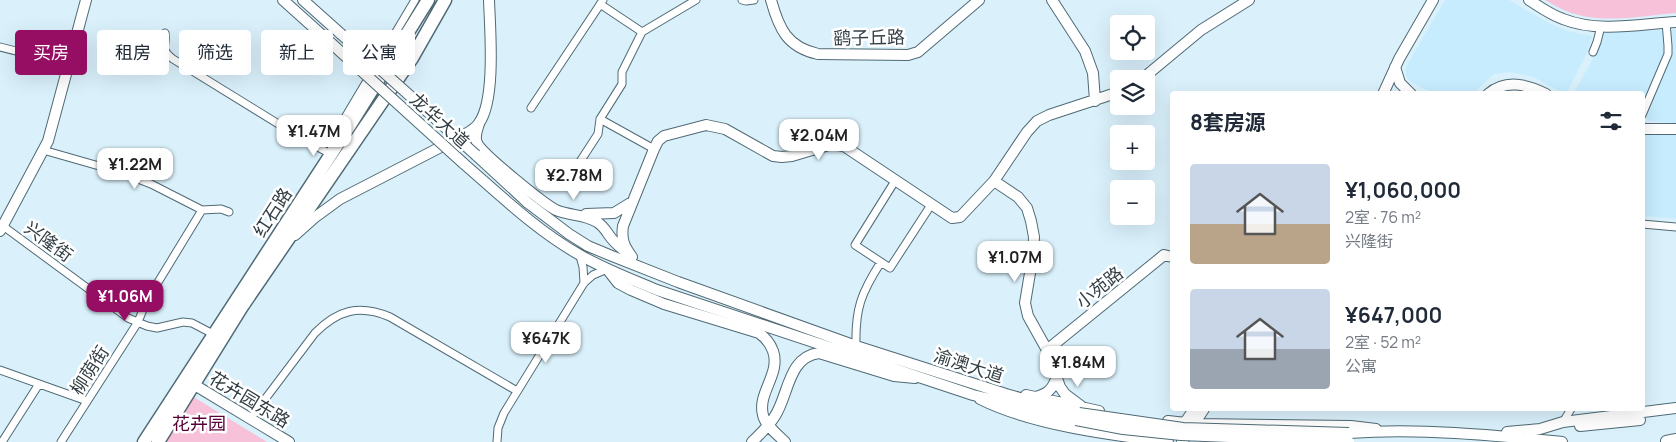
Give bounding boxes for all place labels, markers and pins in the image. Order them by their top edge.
pin: ¥1.47M [273,114,355,157]
pin: ¥2.04M [778,119,860,161]
pin: ¥1.22M [94,148,176,190]
pin: ¥2.78M [533,158,615,201]
pin: ¥1.07M [974,240,1056,283]
pin: ¥1.06M [84,280,166,322]
pin: ¥647K [511,322,581,364]
pin: ¥1.84M [1037,346,1119,388]

